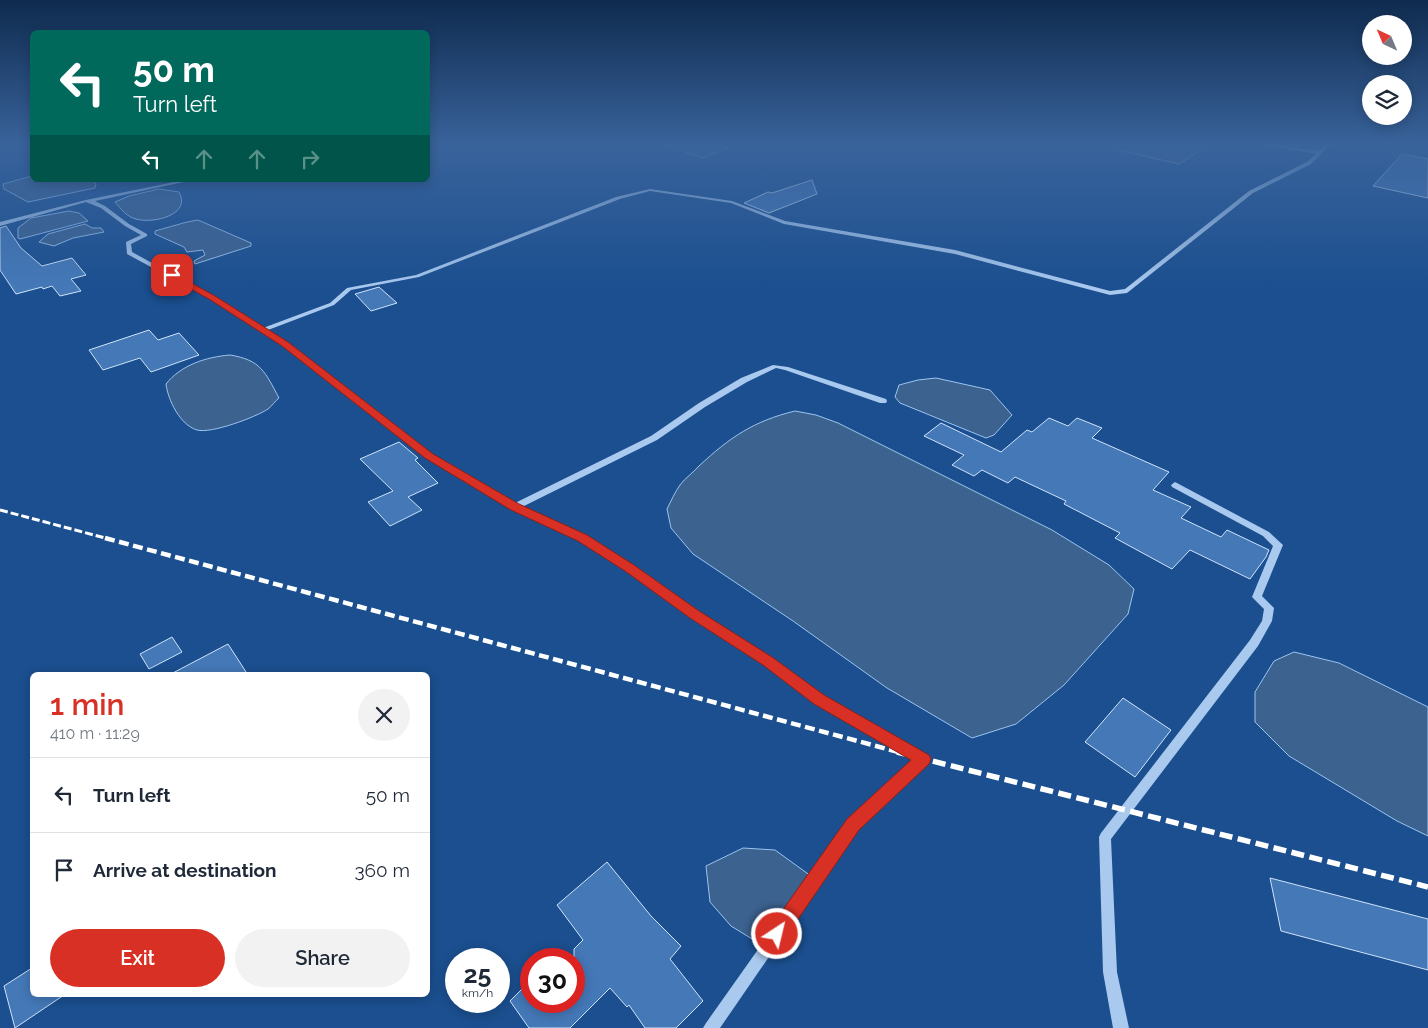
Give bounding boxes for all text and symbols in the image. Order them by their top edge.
north arrow [1362,15,1412,65]
map controls [1362,15,1412,125]
text: 50 m [133,49,215,90]
icon: left [50,50,115,115]
button: layers [1362,75,1412,125]
text: Turn left [133,91,217,117]
icon: left [137,145,165,173]
icon: ahead [190,145,218,173]
icon: ahead [243,145,271,173]
icon: right [296,145,324,173]
pin [151,254,193,296]
icon: arrive [158,261,186,289]
text: 1 min [50,687,125,722]
button: close [358,689,410,741]
text: 410 m · 11:29 [50,724,140,743]
icon: left [50,781,78,809]
text: Turn left [93,784,170,806]
text: 50 m [366,784,410,806]
icon: arrive [50,856,78,884]
text: Arrive at destination [93,859,277,881]
text: 360 m [354,859,410,881]
position arrow [750,907,802,959]
button: Exit [50,929,225,987]
button: Share [235,929,410,987]
speed limit sign: 30 [520,948,585,1013]
text: 25 [464,959,491,989]
text: km/h [462,986,493,1000]

